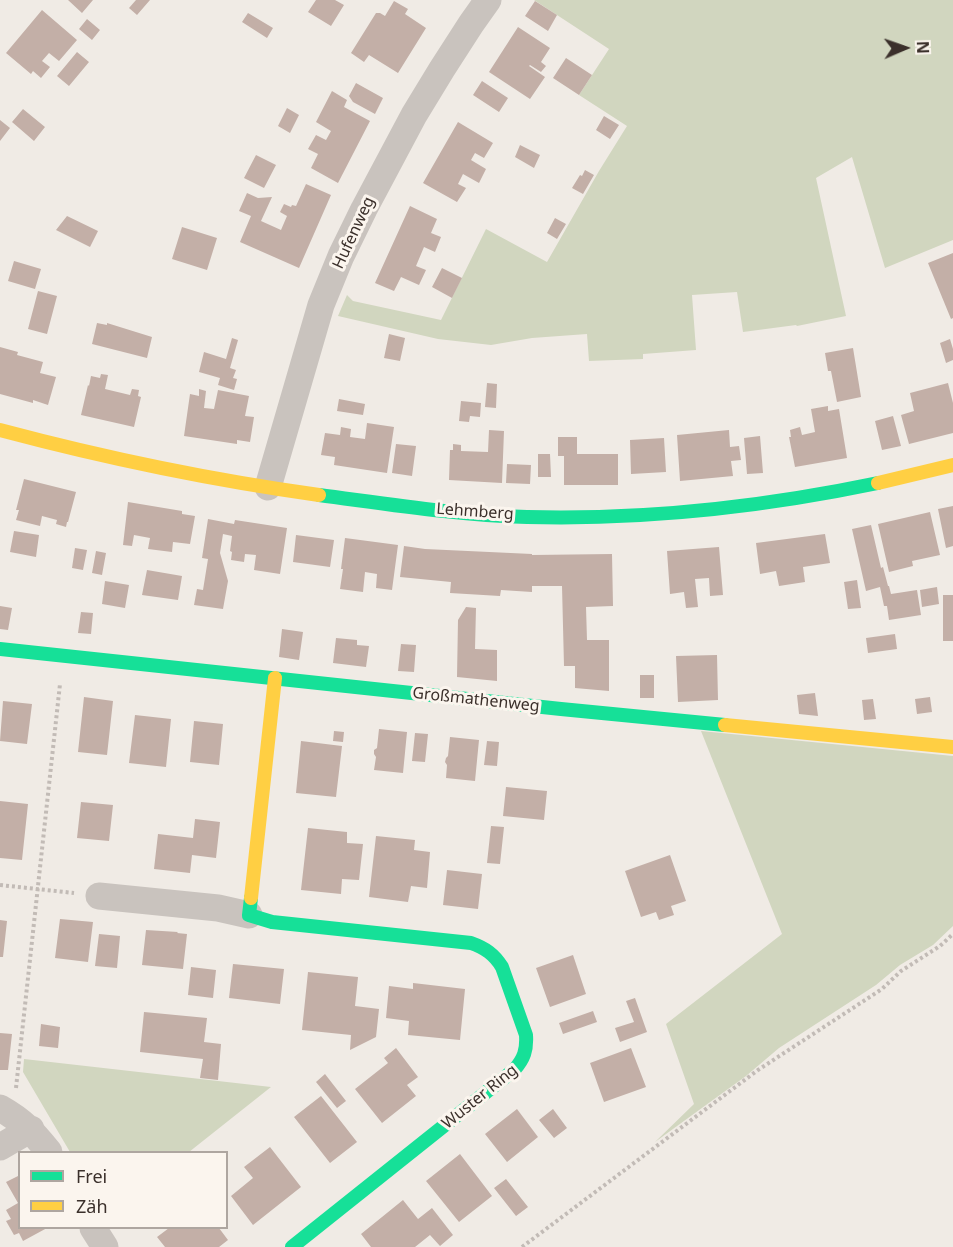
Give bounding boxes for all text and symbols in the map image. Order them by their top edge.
north arrow [875,18,935,78]
text: N [912,40,934,54]
street label: Hufenweg [329,194,379,272]
street label: Lehmberg [436,500,514,524]
street label: Großmathenweg [412,684,540,716]
street label: Wuster Ring [438,1061,522,1133]
legend [18,1151,228,1229]
text: Frei [76,1164,107,1188]
text: Zäh [76,1194,108,1218]

